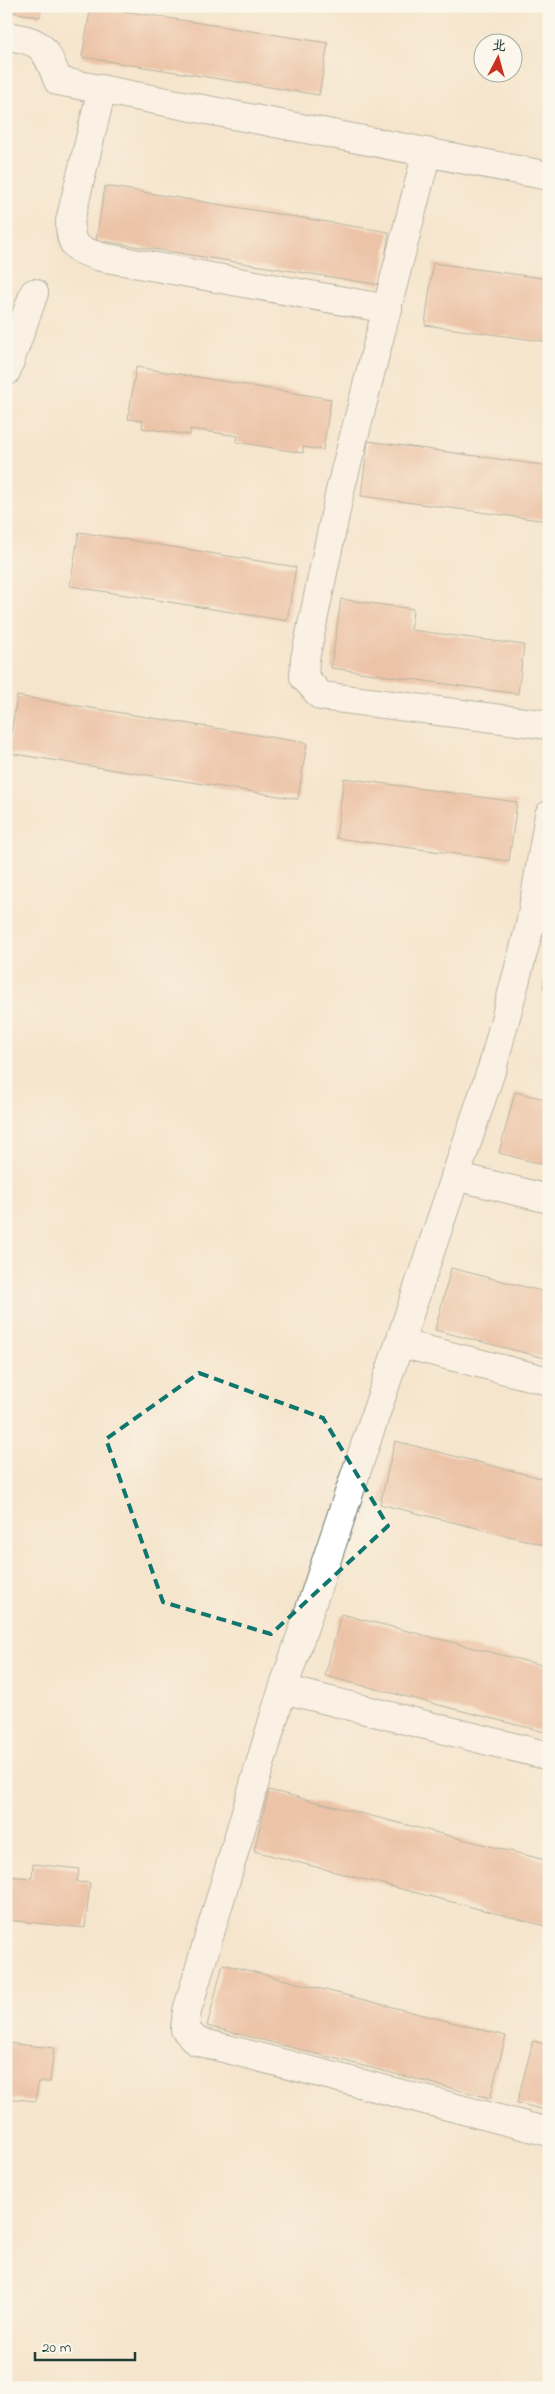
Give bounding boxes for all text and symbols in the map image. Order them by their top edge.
north arrow [472,32,522,82]
text: 北 [491,35,507,58]
scale bar [35,2329,135,2361]
text: 20 m [42,2337,72,2359]

